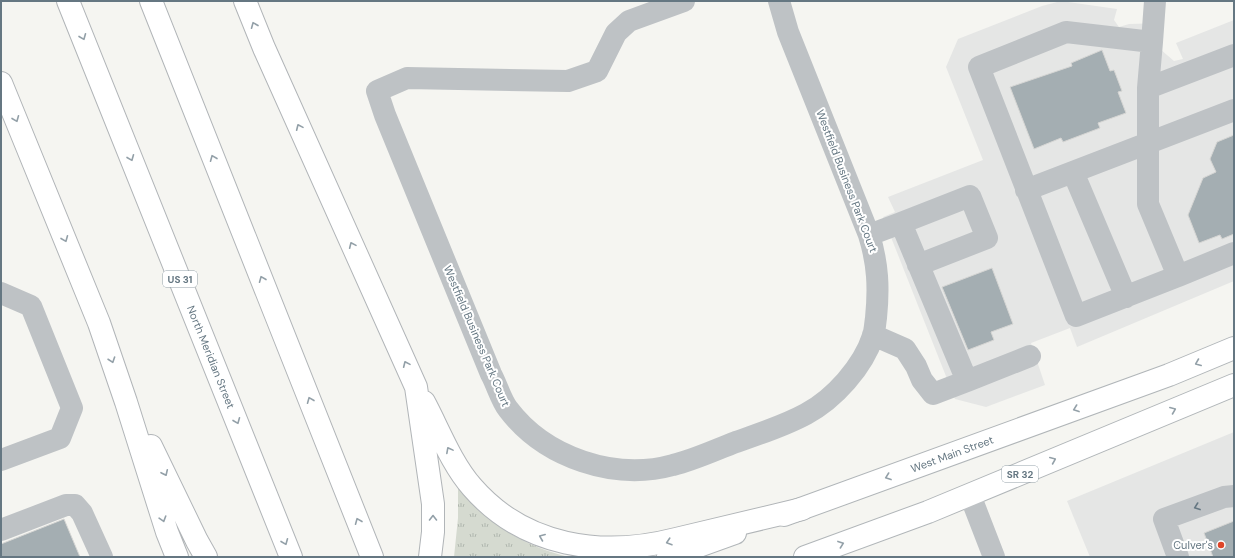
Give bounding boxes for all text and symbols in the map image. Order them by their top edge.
one-way arrow [251,21,259,28]
one-way arrow [78,34,86,41]
street label: Westfield Business Park Court [813,108,881,254]
one-way arrow [11,115,19,122]
one-way arrow [296,123,304,131]
one-way arrow [127,154,135,161]
one-way arrow [210,155,218,162]
one-way arrow [60,235,68,243]
one-way arrow [349,242,357,249]
street label: Westfield Business Park Court [441,263,513,409]
road number: US 31 [163,271,197,287]
one-way arrow [258,276,266,283]
street label: North Meridian Street [184,303,238,411]
one-way arrow [107,357,116,364]
one-way arrow [1194,358,1202,366]
one-way arrow [403,360,411,368]
one-way arrow [306,396,314,403]
one-way arrow [1073,404,1080,412]
one-way arrow [1169,407,1177,415]
one-way arrow [232,418,240,425]
street label: West Main Street [909,433,995,475]
one-way arrow [446,447,454,454]
one-way arrow [1049,457,1057,465]
road number: SR 32 [1002,466,1038,482]
one-way arrow [160,469,168,477]
one-way arrow [885,473,892,481]
one-way arrow [1193,502,1200,511]
one-way arrow [429,515,437,521]
one-way arrow [158,516,167,523]
one-way arrow [354,517,362,524]
one-way arrow [538,534,546,542]
one-way arrow [665,537,672,545]
place label: Culver's [1173,538,1213,552]
one-way arrow [281,539,289,546]
one-way arrow [838,540,845,549]
marker: Culver's [1216,540,1226,550]

